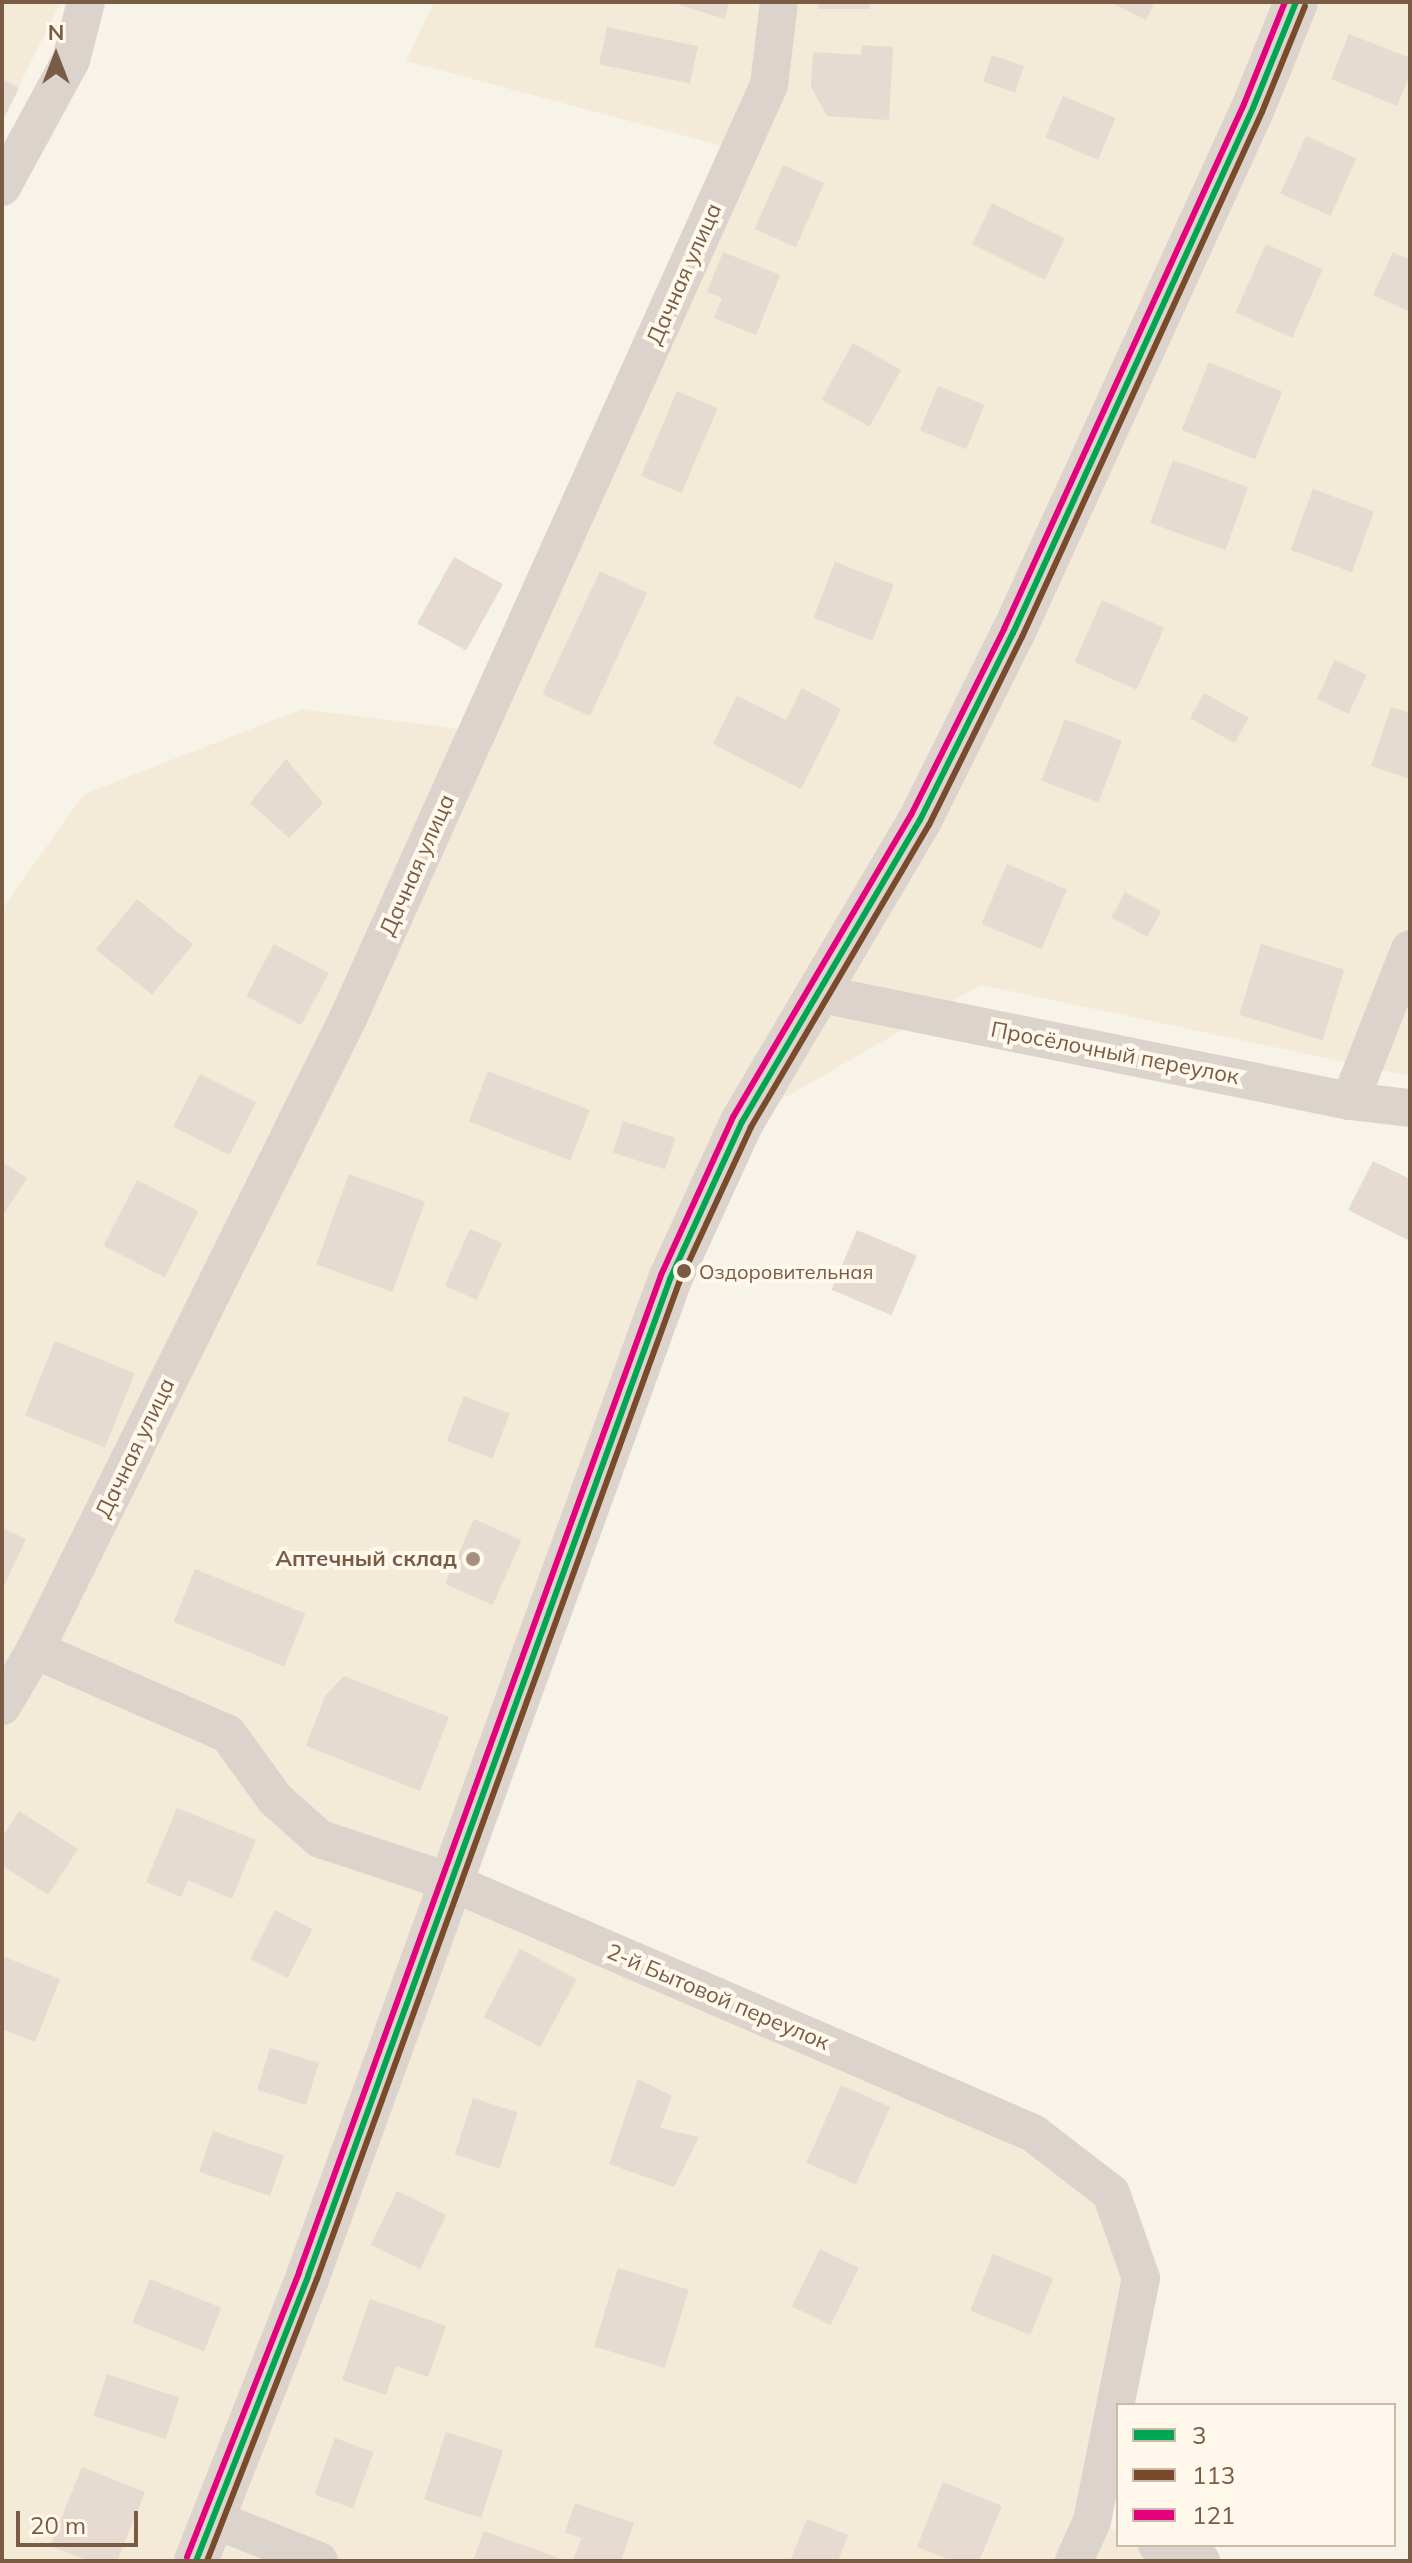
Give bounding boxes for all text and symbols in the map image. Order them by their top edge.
north arrow [16,16,96,96]
text: N [48,18,64,46]
street label: Дачная улица [641,199,727,349]
street label: Дачная улица [374,790,460,940]
street label: Просёлочный переулок [989,1016,1241,1090]
place label: Оздоровительная [699,1259,873,1283]
marker: Оздоровительная [676,1263,692,1279]
street label: Дачная улица [90,1374,180,1522]
place label: Аптечный склад [276,1546,457,1572]
marker: Аптечный склад [464,1550,482,1568]
street label: 2-й Бытовой переулок [603,1938,833,2056]
legend [1116,2403,1396,2547]
text: 3 [1192,2420,1206,2450]
text: 113 [1192,2460,1235,2490]
scale bar [20,2495,142,2545]
text: 121 [1192,2500,1235,2530]
text: 20 m [30,2510,86,2540]

